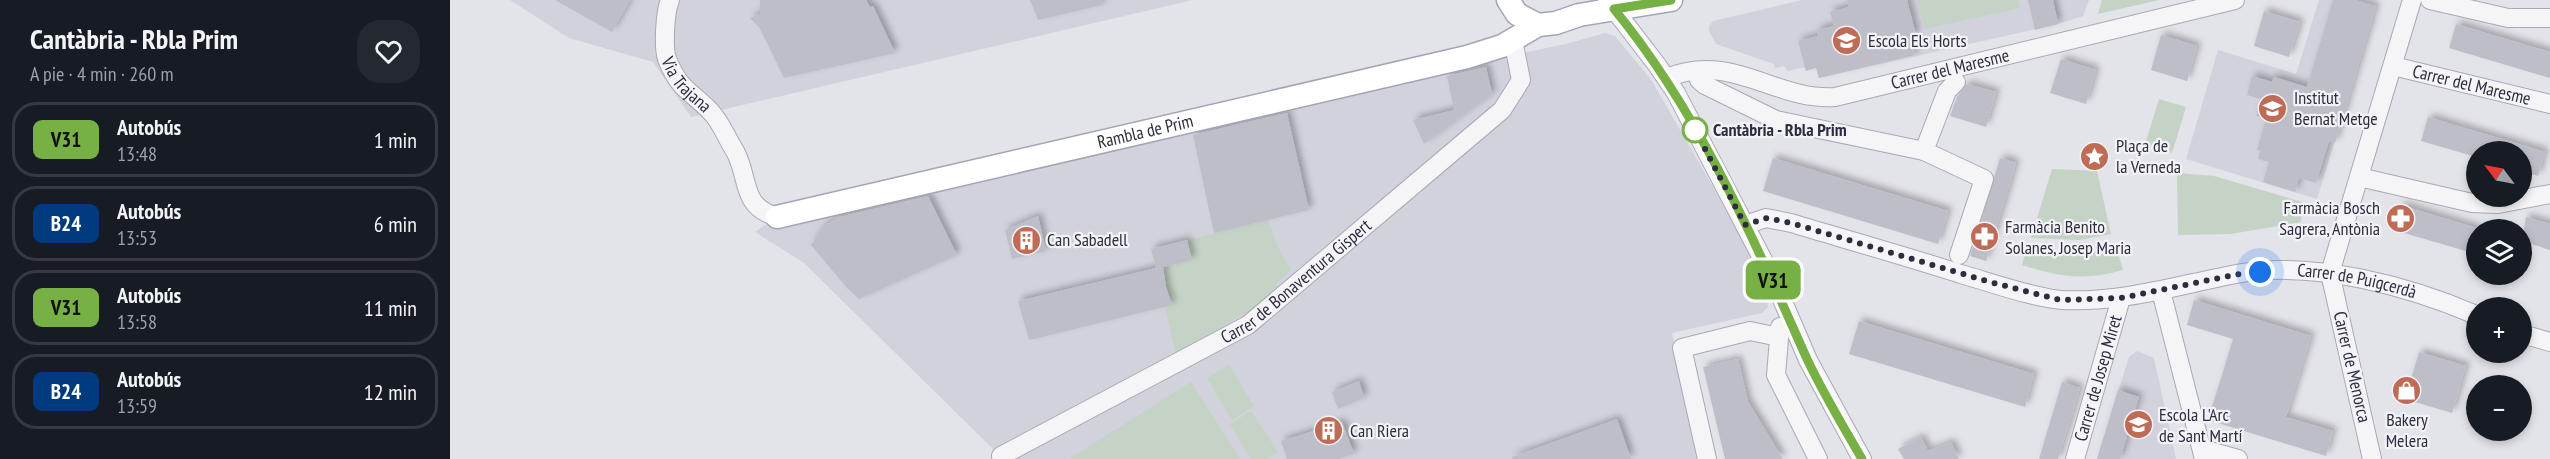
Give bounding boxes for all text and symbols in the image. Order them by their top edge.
text: Cantàbria - Rbla Prim [30,20,238,57]
button: heart [357,20,420,83]
school or university icon: Escola Els Horts [1831,25,1863,57]
place label: Escola Els Horts [1868,29,1967,52]
street label: Carrer del Maresme [1888,43,2011,94]
street label: Via Trajana [656,52,717,117]
street label: Carrer del Maresme [2410,59,2533,110]
text: A pie · 4 min · 260 m [30,61,173,87]
place label: Institut Bernat Metge [2294,86,2378,130]
school or university icon: Institut Bernat Metge [2257,92,2289,124]
street label: Rambla de Prim [1095,109,1195,153]
text: Autobús [117,113,181,141]
marker: Cantàbria - Rbla Prim [1682,117,1708,143]
place label: Cantàbria - Rbla Prim [1713,118,1847,141]
text: V31 [51,126,81,153]
text: 1 min [374,126,417,154]
place label: Plaça de la Verneda [2116,134,2181,178]
place icon: Plaça de la Verneda [2079,140,2111,172]
text: 13:48 [117,141,157,167]
north arrow [2466,141,2532,207]
map controls [2466,141,2532,441]
place label: Farmàcia Bosch Sagrera, Antònia [2279,196,2380,240]
text: Autobús [117,197,181,225]
pharmacy icon: Farmàcia Bosch Sagrera, Antònia [2385,202,2417,234]
text: B24 [51,210,81,237]
text: 6 min [374,210,417,238]
street label: Carrer de Bonaventura Gispert [1217,214,1376,348]
place label: Farmàcia Benito Solanes, Josep Maria [2005,215,2131,259]
button: layers [2466,219,2532,285]
pharmacy icon: Farmàcia Benito Solanes, Josep Maria [1968,221,2000,253]
building icon: Can Sabadell [1010,224,1042,256]
text: 13:53 [117,225,157,251]
place label: Can Sabadell [1047,228,1128,251]
your location [2245,257,2275,287]
street label: Carrer de Puigcerdà [2297,258,2419,303]
line badge: V31 [1738,260,1808,300]
text: V31 [1758,267,1788,294]
text: Autobús [117,281,181,309]
text: V31 [51,294,81,321]
text: 11 min [364,294,417,322]
button: + [2466,297,2532,363]
text: 13:58 [117,309,157,335]
street label: Carrer de Menorca [2329,309,2376,425]
street label: Carrer de Josep Miret [2069,312,2127,444]
text: Autobús [117,365,181,393]
shop icon: Bakery Melera [2391,375,2423,407]
button: − [2466,375,2532,441]
text: B24 [51,378,81,405]
text: 12 min [364,378,417,406]
text: 13:59 [117,393,157,419]
place label: Escola L'Arc de Sant Martí [2159,403,2243,447]
place label: Bakery Melera [2386,408,2428,452]
school or university icon: Escola L'Arc de Sant Martí [2122,409,2154,441]
building icon: Can Riera [1313,415,1345,447]
place label: Can Riera [1350,419,1409,442]

